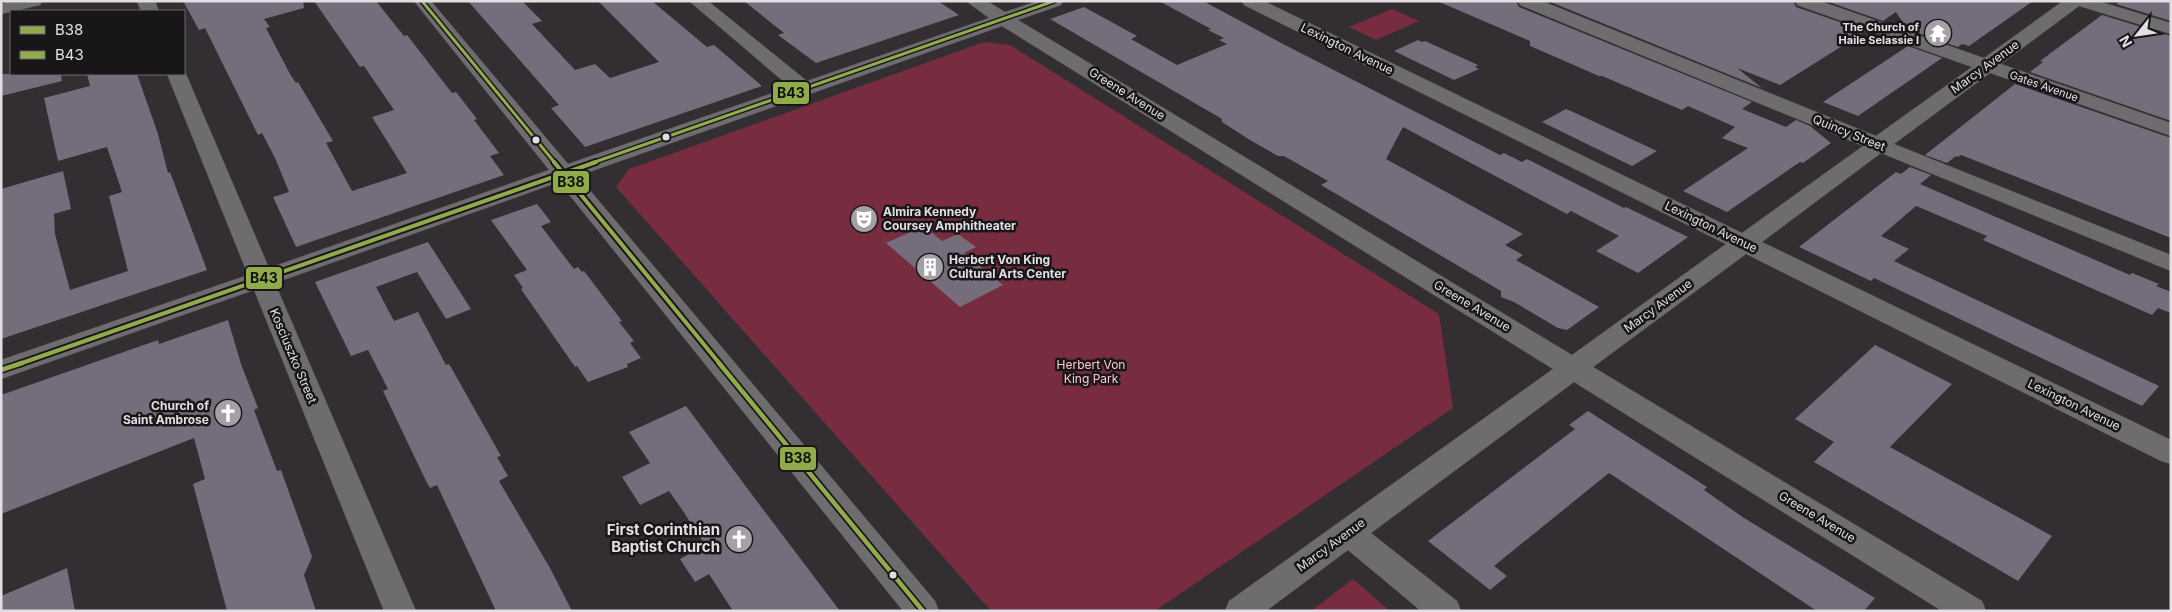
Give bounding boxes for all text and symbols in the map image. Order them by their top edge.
legend [10,10,185,75]
north arrow [2112,10,2162,60]
temple icon: The Church of Haile Selassie I [1923,18,1953,48]
text: B38 [55,20,83,39]
street label: Lexington Avenue [1299,20,1396,77]
place label: The Church of Haile Selassie I [1839,20,1920,47]
text: N [2115,33,2135,51]
street label: Marcy Avenue [1948,37,2022,96]
text: B43 [55,45,84,64]
street label: Greene Avenue [1086,64,1168,123]
street label: Gates Avenue [2008,68,2080,104]
line badge: B43 [772,81,810,105]
text: B43 [777,84,805,101]
street label: Quincy Street [1811,111,1888,154]
unlabelled marker [661,132,671,142]
unlabelled marker [531,135,541,145]
line badge: B38 [552,170,590,194]
text: B38 [557,173,585,190]
street label: Lexington Avenue [1663,198,1760,255]
theatre icon: Almira Kennedy Coursey Amphitheater [849,204,879,234]
place label: Almira Kennedy Coursey Amphitheater [883,204,1016,233]
building icon: Herbert Von King Cultural Arts Center [915,252,945,282]
place label: Herbert Von King Cultural Arts Center [949,252,1066,281]
line badge: B43 [245,266,283,290]
text: B43 [250,269,278,286]
street label: Marcy Avenue [1621,276,1695,335]
street label: Greene Avenue [1431,277,1513,334]
street label: Kosciuszko Street [267,306,320,406]
park label: Herbert Von King Park [1057,357,1125,386]
street label: Lexington Avenue [2026,376,2123,433]
place label: Church of Saint Ambrose [123,398,209,427]
church icon: Church of Saint Ambrose [213,398,243,428]
line badge: B38 [779,446,817,471]
text: B38 [784,449,812,466]
street label: Greene Avenue [1776,488,1858,545]
street label: Marcy Avenue [1294,515,1368,574]
place label: First Corinthian Baptist Church [607,520,720,556]
church icon: First Corinthian Baptist Church [724,524,754,554]
unlabelled marker [888,570,898,580]

